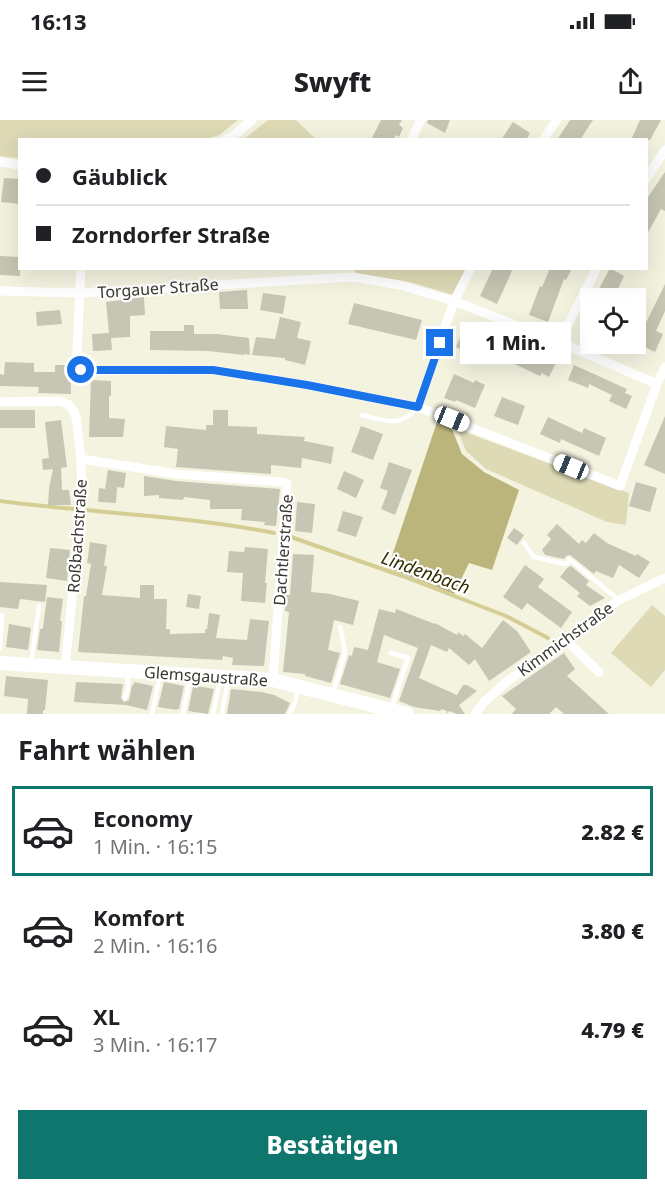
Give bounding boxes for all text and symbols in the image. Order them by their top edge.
text: 16:13 [30,6,87,36]
text: Swyft [294,63,371,100]
icon: menu [18,65,51,98]
icon: share [614,65,647,98]
text: Gäublick [72,161,167,191]
text: Zorndorfer Straße [72,219,270,249]
street label: Torgauer Straße [97,273,219,303]
map controls [580,288,646,354]
button: locate [580,288,646,354]
callout: 1 Min. [461,322,572,364]
route end [426,329,453,356]
text: 1 Min. [485,329,546,356]
route start [67,356,94,383]
car [432,404,472,434]
car [551,452,591,482]
street label: Roßbachstraße [62,478,92,594]
street label: Dachtlerstraße [268,494,298,606]
water label: Lindenbach [378,545,474,599]
street label: Kimmichstraße [513,597,617,681]
street label: Glemsgaustraße [143,661,269,691]
text: Fahrt wählen [18,731,196,768]
text: Economy [93,803,192,833]
icon: car [21,804,75,858]
text: 2.82 € [581,816,644,846]
text: 1 Min. · 16:15 [93,833,218,860]
text: Komfort [93,902,184,932]
icon: car [21,903,75,957]
text: 3.80 € [581,915,644,945]
text: 2 Min. · 16:16 [93,932,218,959]
text: XL [93,1001,120,1031]
icon: car [21,1002,75,1056]
text: 4.79 € [581,1014,644,1044]
text: 3 Min. · 16:17 [93,1031,218,1058]
button: Bestätigen [18,1110,647,1179]

